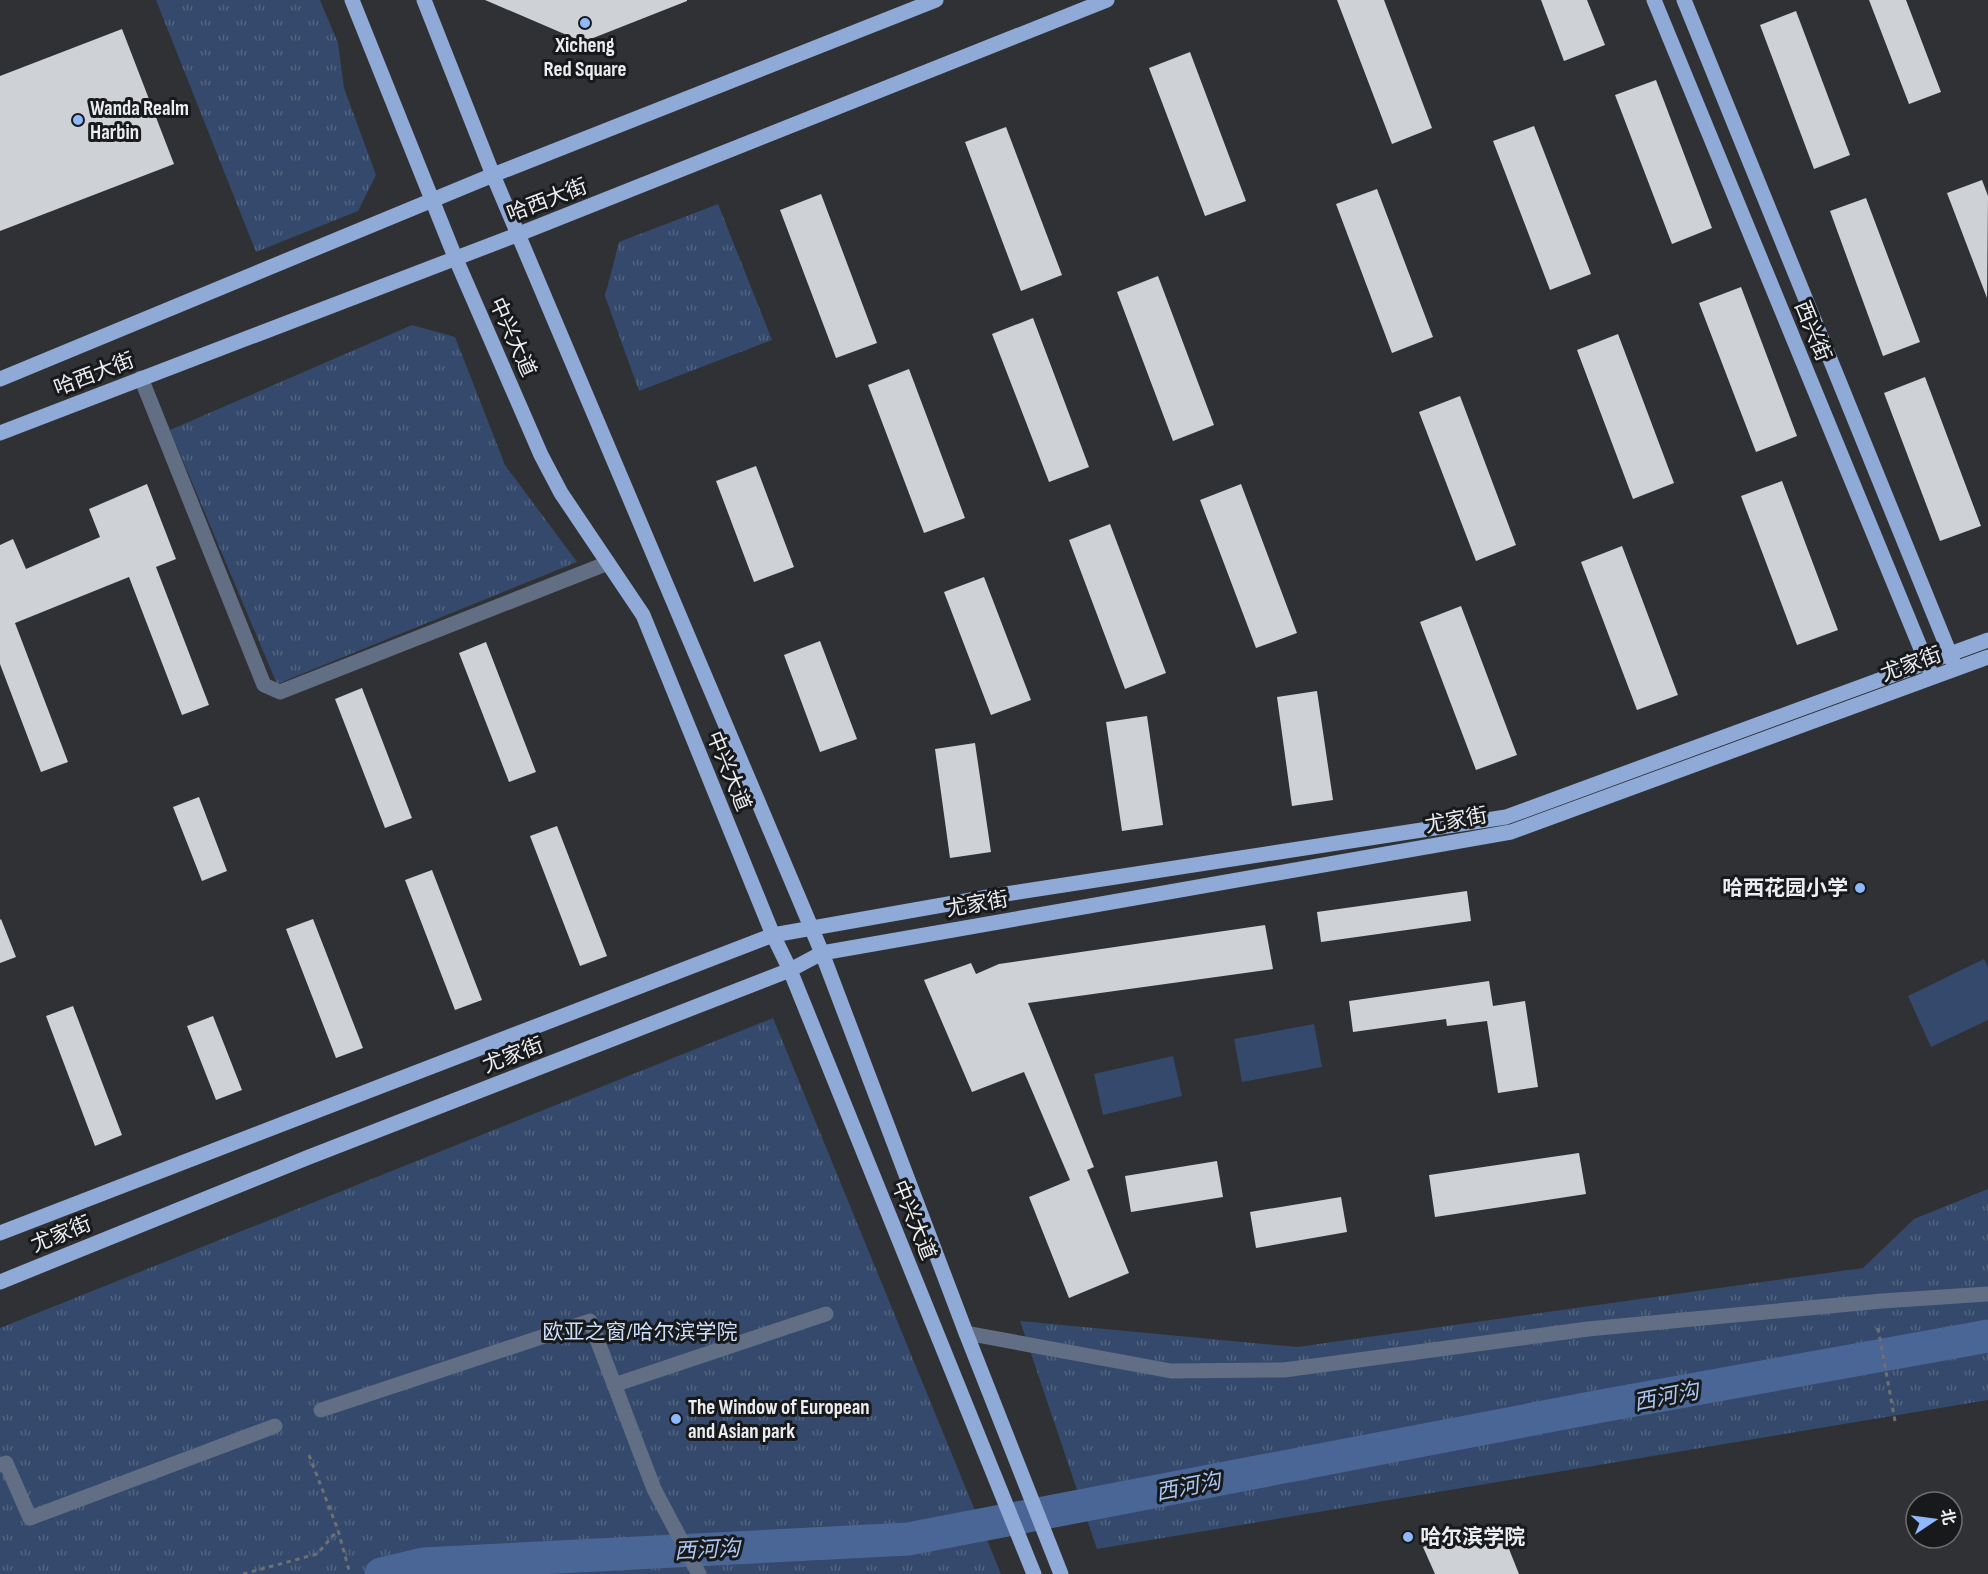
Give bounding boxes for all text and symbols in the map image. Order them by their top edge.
marker: Xicheng Red Square [578,16,592,30]
place label: Xicheng Red Square [543,33,627,82]
place label: Wanda Realm Harbin [90,96,189,145]
marker: Wanda Realm Harbin [71,113,85,127]
street label: 哈西大街 [503,174,591,227]
street label: 中兴大道 [484,294,541,381]
street label: 西兴街 [1789,297,1836,365]
street label: 哈西大街 [50,348,138,401]
street label: 尤家街 [1877,642,1945,687]
street label: 中兴大道 [701,728,756,815]
street label: 尤家街 [1423,803,1489,838]
place label: 哈西花园小学 [1722,876,1848,901]
marker: 哈西花园小学 [1853,881,1867,895]
street label: 尤家街 [944,887,1010,922]
street label: 尤家街 [479,1033,547,1078]
street label: 中兴大道 [886,1177,941,1264]
street label: 尤家街 [27,1211,95,1258]
park label: 欧亚之窗/哈尔滨学院 [542,1320,738,1345]
water label: 西河沟 [1631,1378,1703,1417]
place label: The Window of European and Asian park [688,1395,870,1444]
marker: The Window of European and Asian park [669,1412,683,1426]
water label: 西河沟 [1153,1468,1225,1507]
north arrow [1904,1490,1964,1550]
text: 北 [1936,1507,1958,1527]
place label: 哈尔滨学院 [1420,1525,1525,1550]
marker: 哈尔滨学院 [1401,1530,1415,1544]
water label: 西河沟 [673,1535,743,1566]

